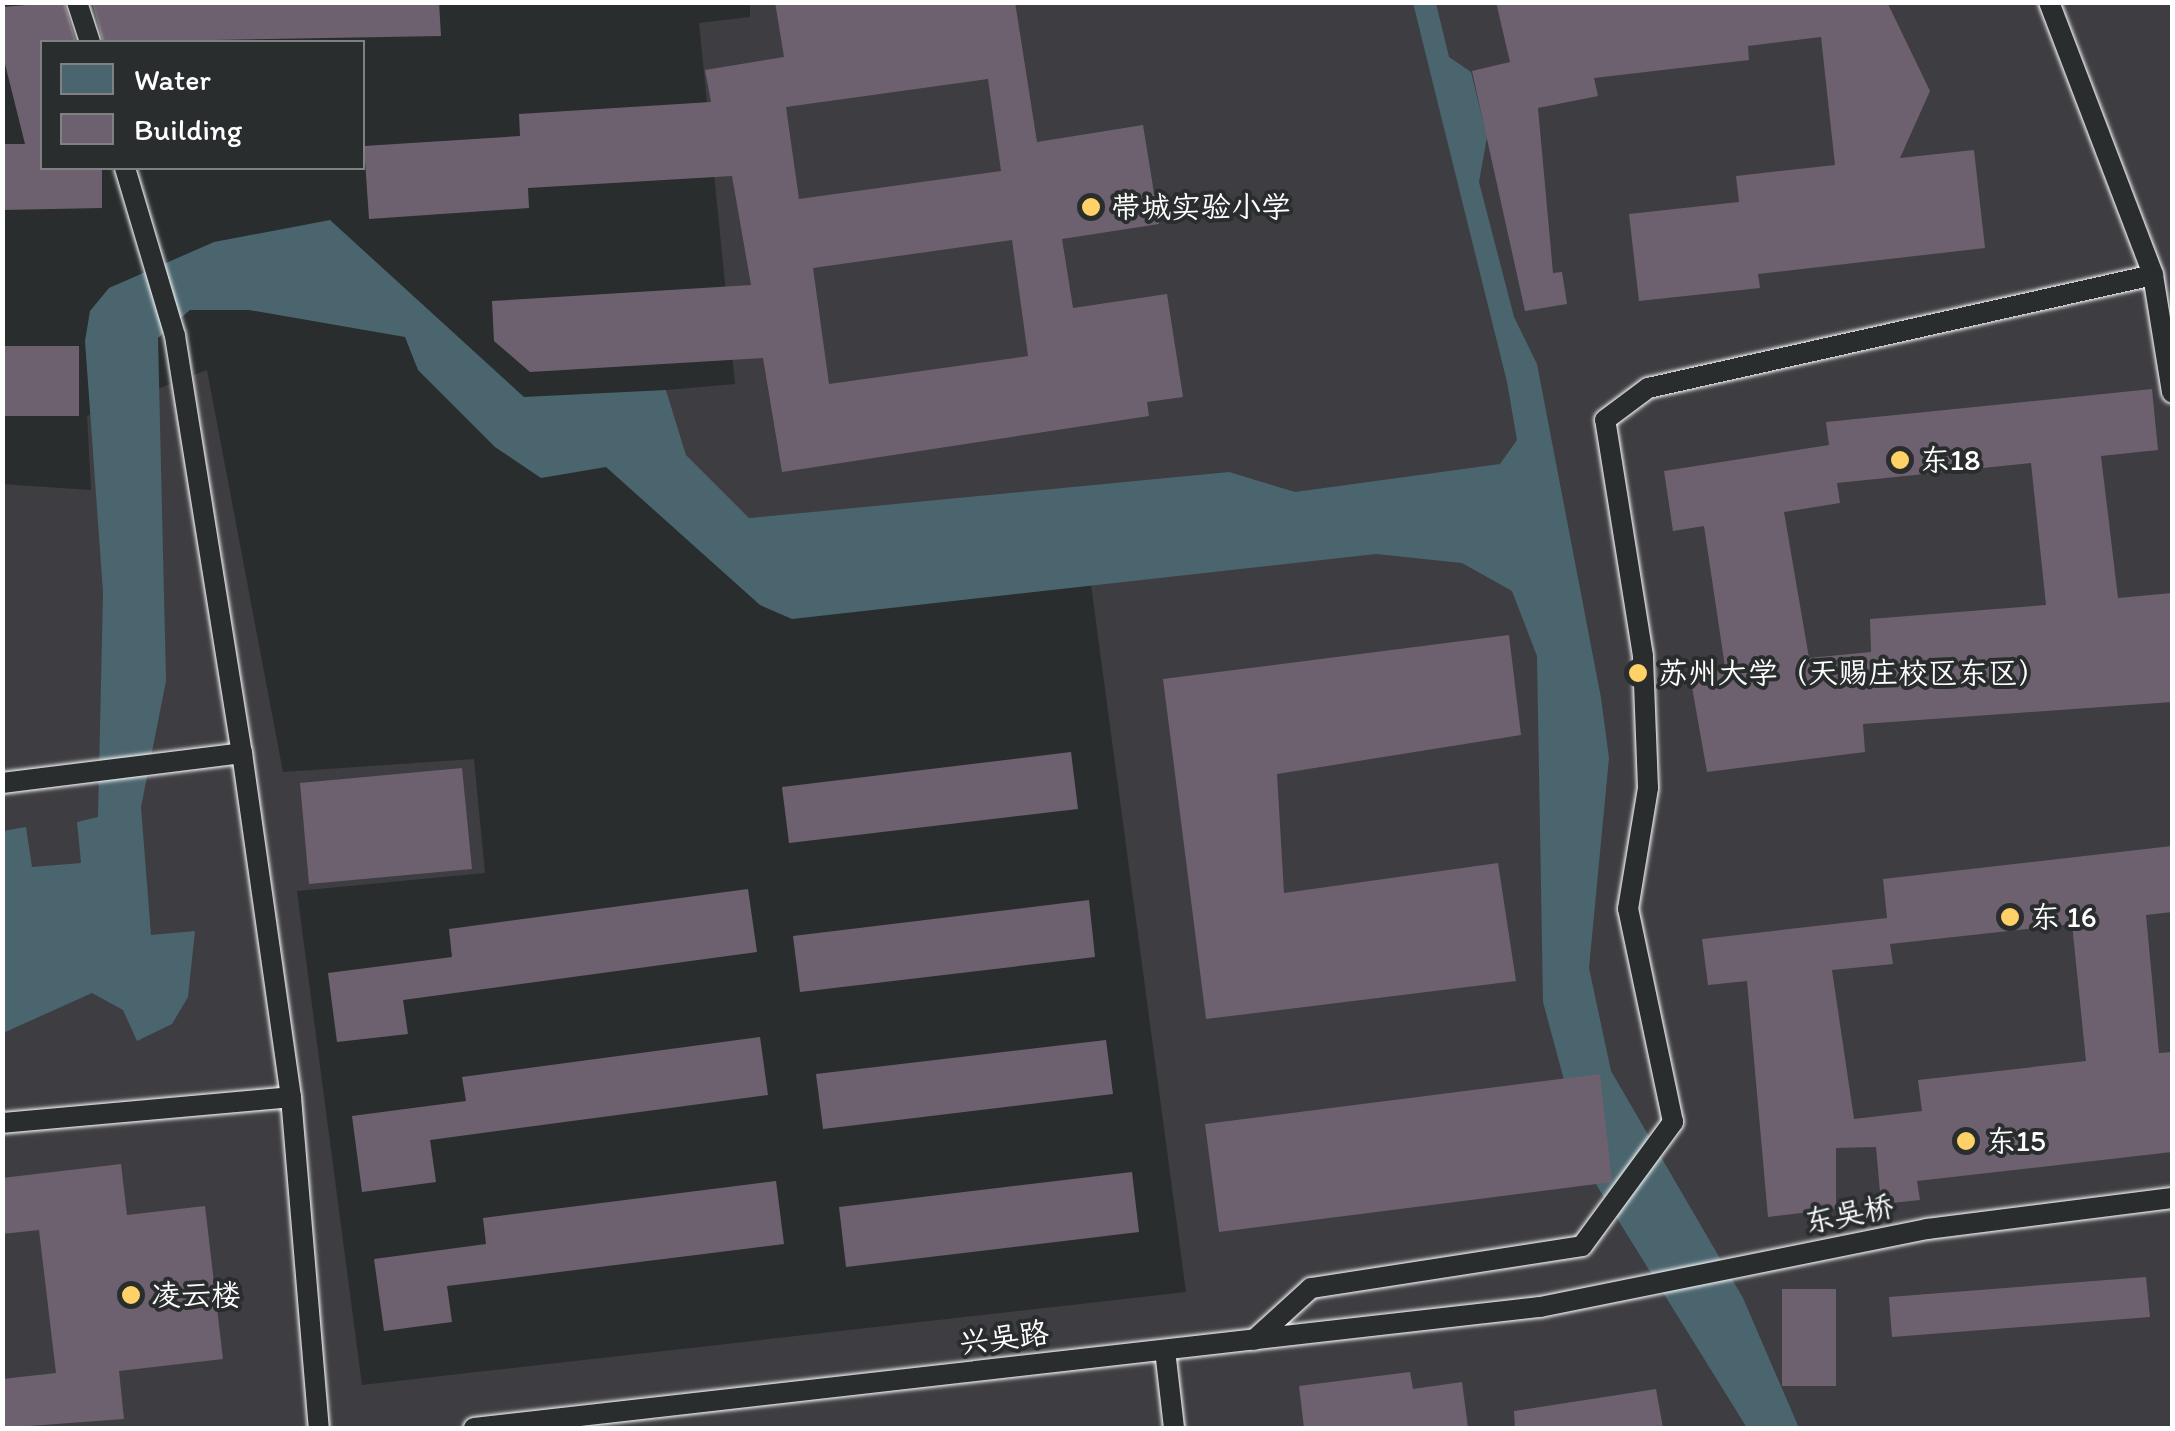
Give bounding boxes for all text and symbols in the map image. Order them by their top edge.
legend [40,40,365,170]
text: Water [134,61,211,98]
text: Building [134,111,242,148]
place label: 带城实验小学 [1111,189,1291,225]
marker: 带城实验小学 [1080,196,1102,218]
place label: 东18 [1920,442,1980,478]
marker: 东18 [1889,449,1911,471]
place label: 苏州大学（天赐庄校区东区） [1658,655,2048,691]
marker: 苏州大学（天赐庄校区东区） [1627,662,1649,684]
place label: 东 16 [2030,899,2097,935]
marker: 东 16 [1999,906,2021,928]
place label: 东15 [1986,1123,2046,1159]
marker: 东15 [1955,1130,1977,1152]
street label: 东吴桥 [1801,1188,1897,1240]
place label: 凌云楼 [151,1277,241,1313]
marker: 凌云楼 [120,1284,142,1306]
street label: 兴吴路 [957,1315,1051,1361]

